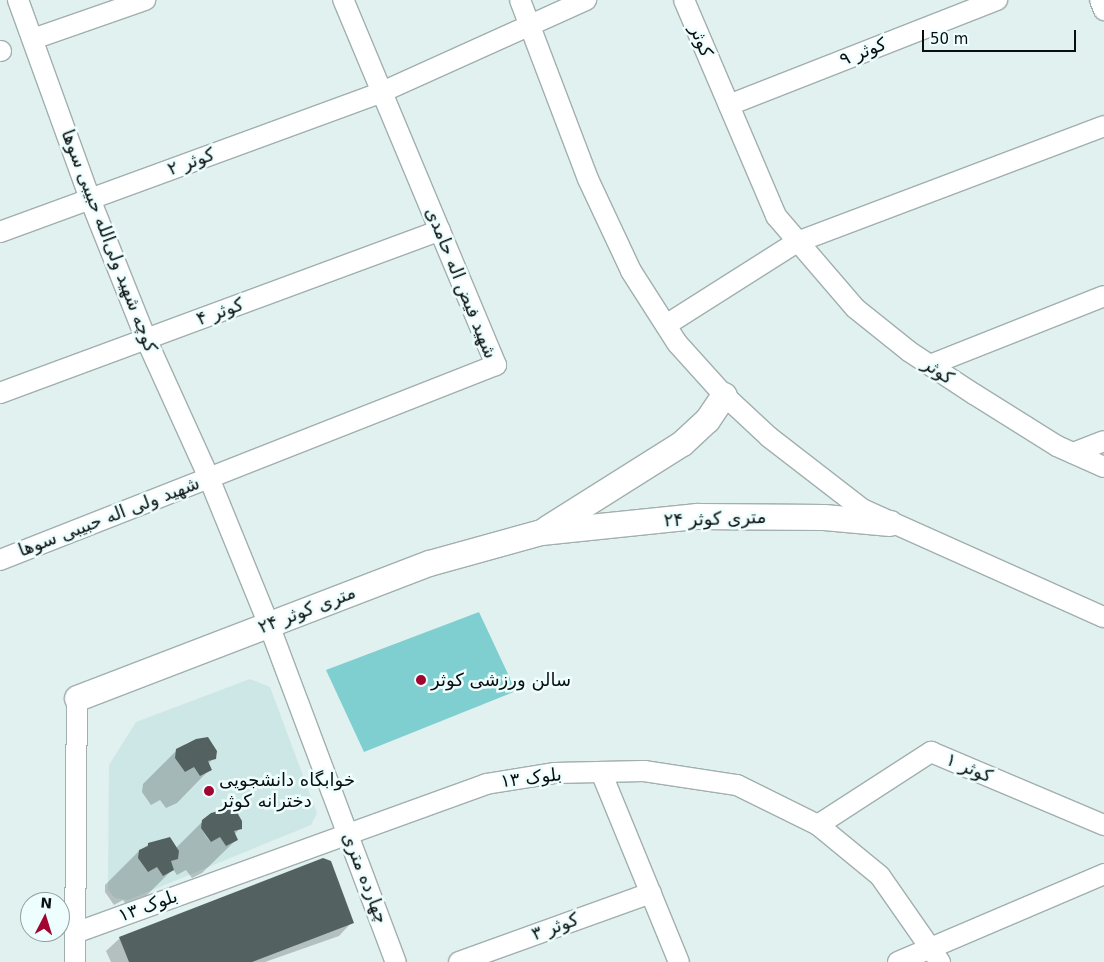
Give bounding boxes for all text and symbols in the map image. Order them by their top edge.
scale bar [924,20,1078,52]
street label: کوثر [685,22,717,60]
text: 50 m [930,30,968,48]
street label: کوثر ۹ [837,33,889,71]
street label: کوچه شهید ولی‌الله حبیبی سوها [56,127,162,355]
street label: کوثر ۲ [165,144,217,180]
street label: شهید فیض اله حامدی [421,204,501,362]
street label: کوثر ۴ [194,294,246,330]
street label: کوثر [918,353,958,389]
street label: شهید ولی اله حبیبی سوها [15,472,203,562]
street label: ۲۴ متری کوثر [663,506,767,532]
street label: ۲۴ متری کوثر [255,582,359,638]
place label: سالن ورزشی کوثر [431,669,571,691]
marker: سالن ورزشی کوثر [415,674,427,686]
street label: کوثر ۱ [943,749,995,787]
street label: بلوک ۱۳ [499,764,563,792]
place label: خوابگاه دانشجویی دخترانه کوثر [219,770,355,812]
marker: خوابگاه دانشجویی دخترانه کوثر [203,785,215,797]
street label: چهارده متری [338,829,392,927]
street label: بلوک ۱۳ [115,885,181,927]
north arrow [20,892,70,942]
text: N [40,895,53,912]
street label: کوثر ۳ [529,909,581,945]

